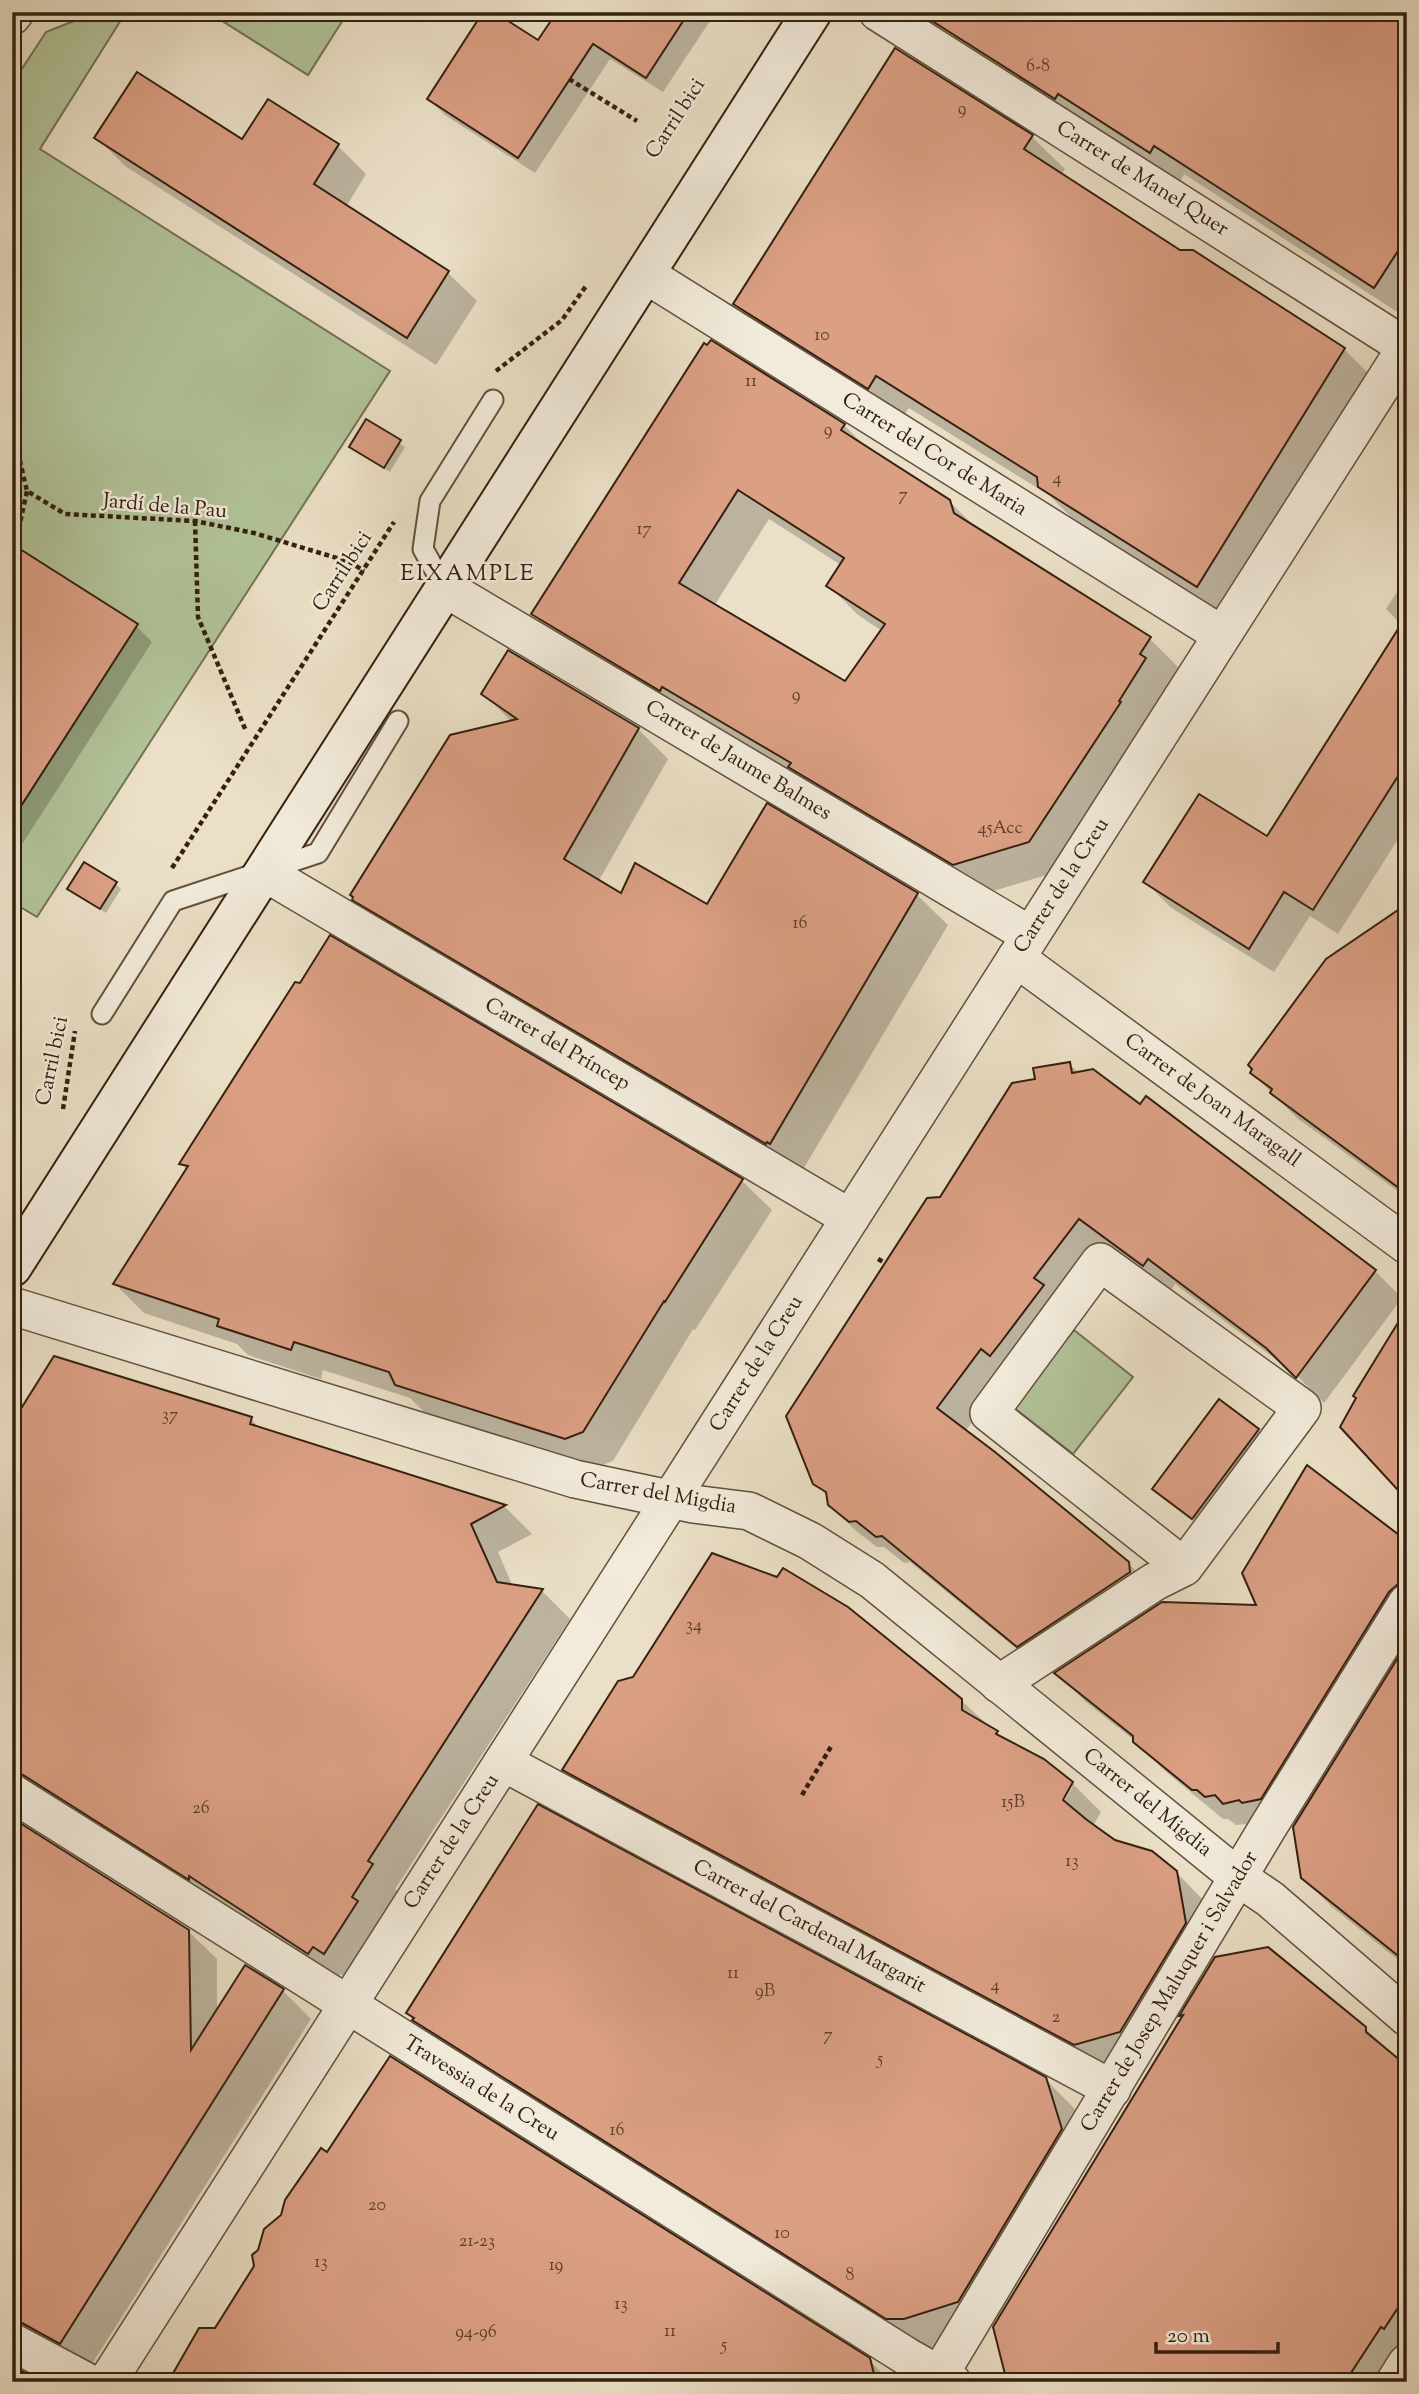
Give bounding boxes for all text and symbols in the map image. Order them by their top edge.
house number: 6-8 [1026,54,1050,80]
street label: Carril bici [639,73,713,165]
house number: 9 [958,97,967,123]
street label: Carrer de Manel Quer [1050,114,1234,244]
house number: 10 [814,323,830,349]
house number: 11 [745,369,757,395]
street label: Carrer del Cor de Maria [835,386,1033,525]
house number: 9 [824,418,833,444]
house number: 4 [1052,466,1062,492]
house number: 7 [898,483,908,509]
street label: Jardí de la Pau [101,487,228,527]
house number: 17 [636,517,652,543]
street label: Carril bici [306,526,380,618]
district label: EIXAMPLE [400,558,536,591]
house number: 9 [792,683,801,709]
street label: Carrer de Jaume Balmes [639,693,837,829]
street label: Carrer de la Creu [1007,812,1117,960]
house number: 45Acc [977,816,1023,842]
house number: 16 [792,911,808,937]
street label: Carrer del Príncep [479,991,635,1099]
street label: Carril bici [29,1013,77,1109]
street label: Carrer de Joan Maragall [1118,1027,1307,1175]
street label: Carrer de la Creu [703,1290,811,1438]
house number: 37 [162,1403,178,1429]
street label: Carrer del Migdia [577,1465,739,1523]
house number: 34 [686,1613,702,1639]
street label: Carrer del Migdia [1076,1742,1218,1865]
street label: Carrer de la Creu [397,1768,507,1916]
house number: 15B [1001,1790,1025,1816]
house number: 26 [192,1796,210,1822]
street label: Carrer de Josep Maluquer i Salvador [1074,1846,1266,2138]
house number: 13 [1065,1849,1079,1875]
street label: Carrer del Cardenal Margarit [687,1853,931,2001]
house number: 11 [727,1961,739,1987]
house number: 4 [990,1973,1000,1999]
house number: 9B [755,1979,775,2005]
house number: 2 [1052,2005,1061,2031]
house number: 7 [823,2023,833,2049]
street label: Travessia de la Creu [397,2029,565,2149]
house number: 5 [876,2047,883,2073]
house number: 16 [609,2118,625,2144]
house number: 20 [368,2193,386,2219]
house number: 10 [774,2221,790,2247]
house number: 21-23 [459,2229,495,2255]
house number: 13 [314,2250,328,2276]
house number: 19 [549,2253,564,2279]
house number: 8 [846,2263,855,2289]
house number: 13 [614,2292,628,2318]
scale bar [1156,2310,1279,2354]
house number: 11 [664,2319,676,2345]
house number: 94-96 [455,2320,497,2346]
text: 20 m [1167,2322,1210,2352]
house number: 5 [720,2333,727,2359]

